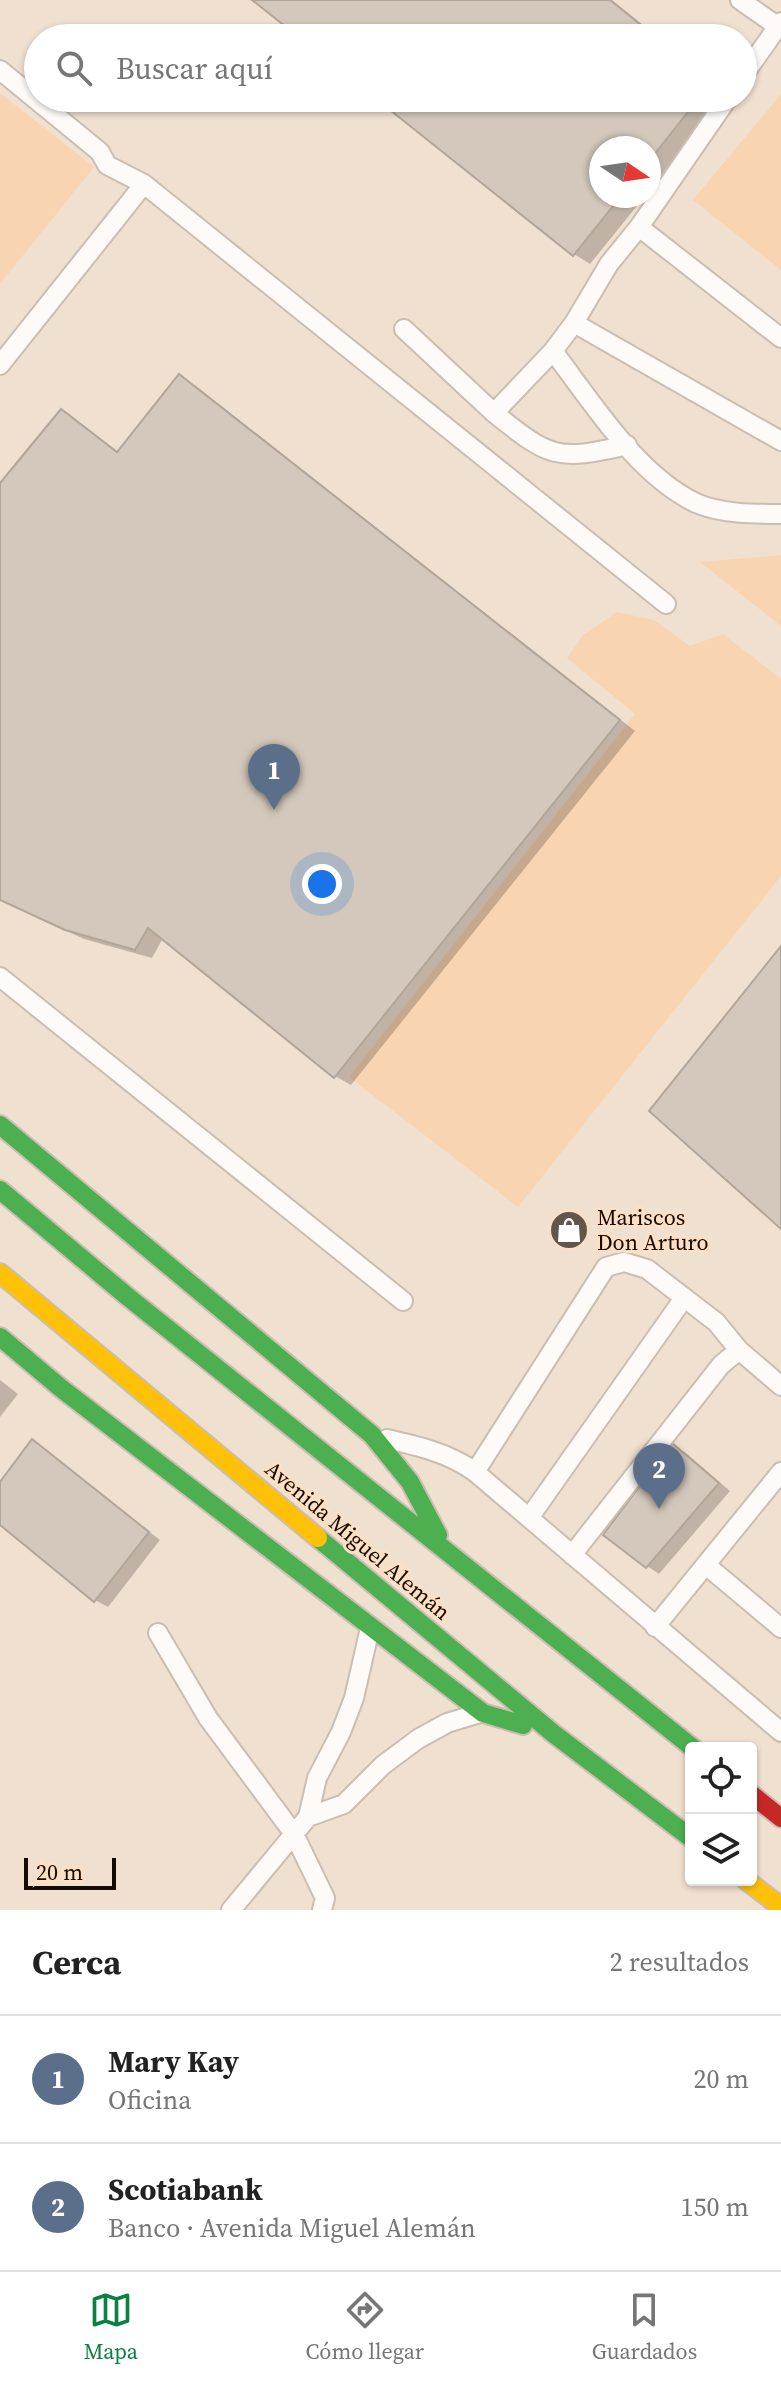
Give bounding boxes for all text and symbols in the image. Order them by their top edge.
search box [24,24,757,112]
icon: search [52,46,96,90]
text: Buscar aquí [116,48,273,89]
north arrow [589,136,661,208]
pin: 1 [248,744,300,810]
your location [302,864,342,904]
place label: Mariscos Don Arturo [597,1202,709,1257]
shop icon: Mariscos Don Arturo [548,1209,590,1251]
pin: 2 [633,1443,685,1509]
street label: Avenida Miguel Alemán [259,1454,457,1626]
map controls [685,1742,757,1886]
button: locate [685,1742,757,1814]
button: layers [685,1814,757,1886]
scale bar [24,1854,116,1890]
text: 20 m [36,1857,83,1887]
text: Cerca [32,1939,121,1985]
text: 2 resultados [610,1944,749,1980]
text: Mary Kay [108,2041,239,2082]
text: 1 [51,2061,65,2097]
text: 20 m [694,2061,749,2097]
text: Oficina [108,2082,192,2118]
text: Scotiabank [108,2169,263,2210]
text: 2 [51,2189,65,2225]
text: 150 m [681,2189,749,2225]
text: Banco · Avenida Miguel Alemán [108,2210,476,2246]
tab: Mapa [84,2288,138,2366]
tab: Cómo llegar [305,2288,424,2366]
tab: Guardados [592,2288,697,2366]

